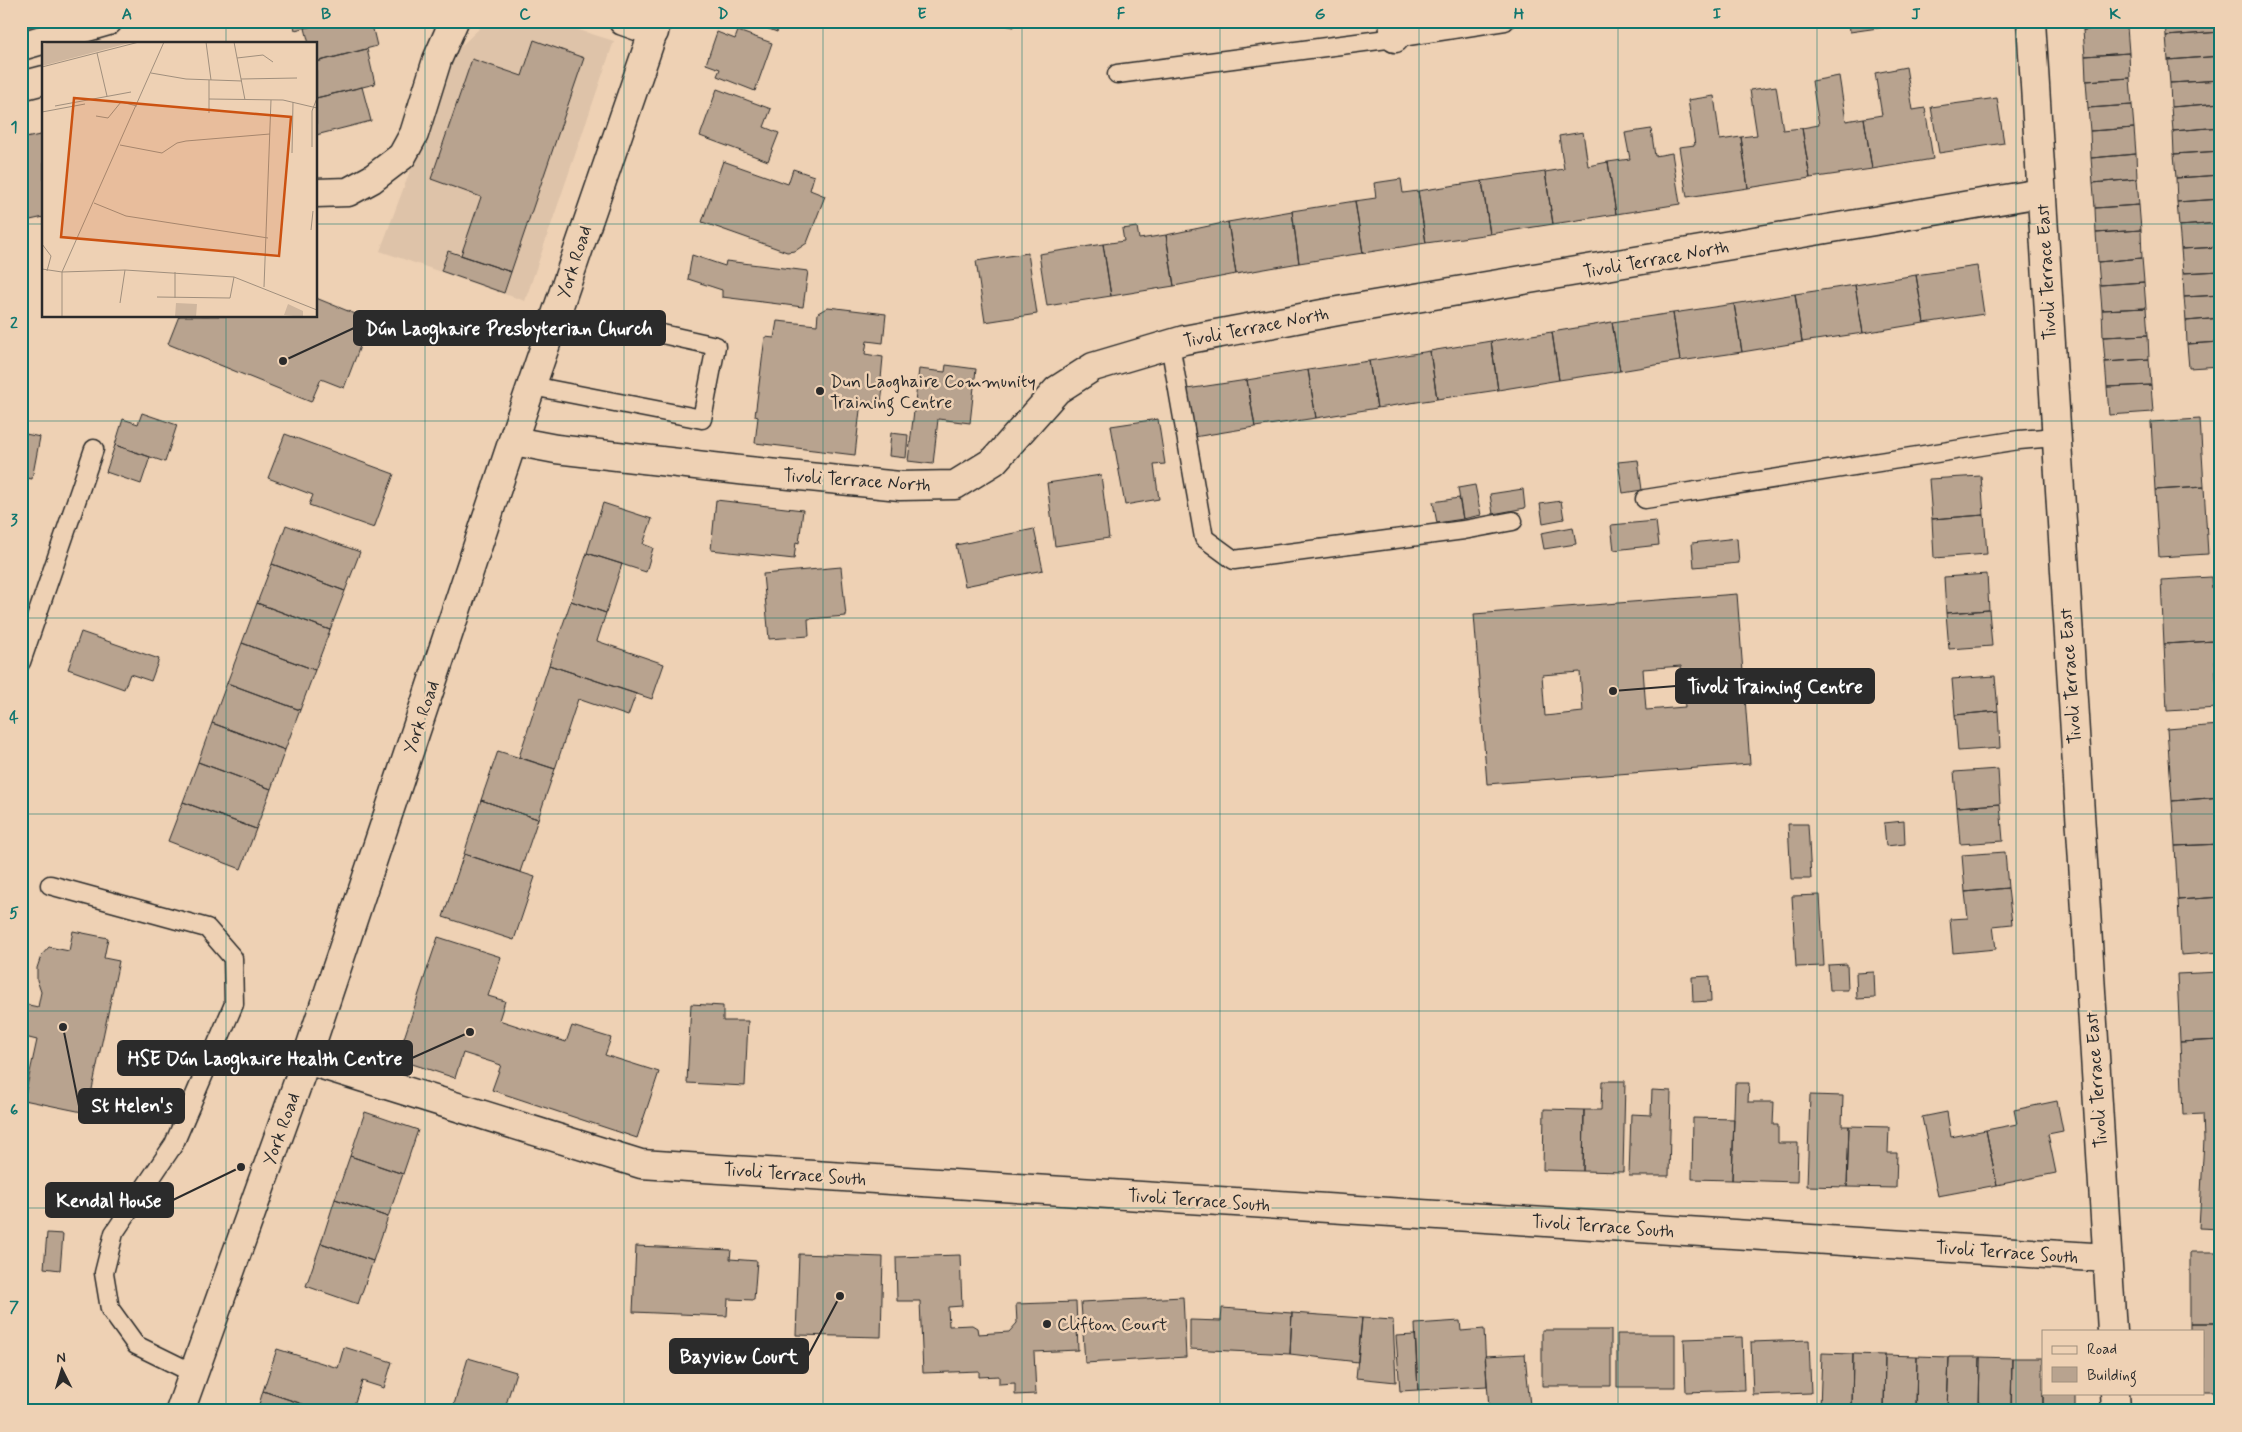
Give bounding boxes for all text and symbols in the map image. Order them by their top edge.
text: A [122,4,132,25]
text: B [321,4,331,25]
text: C [519,4,531,25]
text: D [717,4,729,25]
text: E [917,4,927,25]
text: F [1117,4,1126,25]
text: G [1315,4,1326,25]
text: H [1514,4,1525,25]
text: I [1713,4,1722,25]
text: J [1911,4,1921,25]
text: K [2109,4,2121,25]
inset map [42,42,318,318]
text: 1 [10,117,18,138]
street label: Tivoli Terrace East [2031,203,2063,341]
street label: York Road [552,223,598,302]
street label: Tivoli Terrace North [1581,235,1731,285]
street label: Tivoli Terrace North [1181,302,1331,354]
callout: Dún Laoghaire Presbyterian Church [354,311,665,345]
text: 2 [10,313,18,334]
text: Dún Laoghaire Presbyterian Church [365,317,653,345]
place label: Dun Laoghaire Community Training Centre [830,370,1036,417]
marker: Dun Laoghaire Community Training Centre [814,385,826,397]
street label: Tivoli Terrace North [782,464,931,498]
text: 3 [10,510,18,531]
street label: Tivoli Terrace East [2054,606,2088,745]
callout: Tivoli Training Centre [1676,669,1874,703]
text: Tivoli Training Centre [1687,675,1863,703]
street label: York Road [398,678,446,757]
text: 4 [9,707,19,728]
text: 5 [9,903,19,924]
street label: Tivoli Terrace East [2080,1010,2114,1149]
callout: HSE Dún Laoghaire Health Centre [118,1041,412,1075]
text: HSE Dún Laoghaire Health Centre [128,1047,402,1075]
callout: St Helen's [79,1089,184,1123]
street label: York Road [258,1090,306,1169]
text: St Helen's [91,1094,173,1119]
text: 6 [10,1100,18,1121]
street label: Tivoli Terrace South [723,1158,867,1192]
callout: Kendal House [46,1183,173,1217]
street label: Tivoli Terrace South [1127,1184,1271,1218]
text: Kendal House [56,1189,162,1214]
street label: Tivoli Terrace South [1531,1210,1675,1244]
street label: Tivoli Terrace South [1935,1236,2079,1270]
text: 7 [9,1297,19,1318]
place label: Clifton Court [1057,1313,1167,1337]
marker: Clifton Court [1041,1318,1053,1330]
legend [2042,1330,2204,1394]
callout: Bayview Court [670,1339,808,1373]
text: Road [2087,1340,2117,1360]
north arrow [38,1344,88,1394]
text: Bayview Court [680,1345,799,1370]
text: N [56,1349,66,1367]
text: Building [2087,1366,2137,1387]

